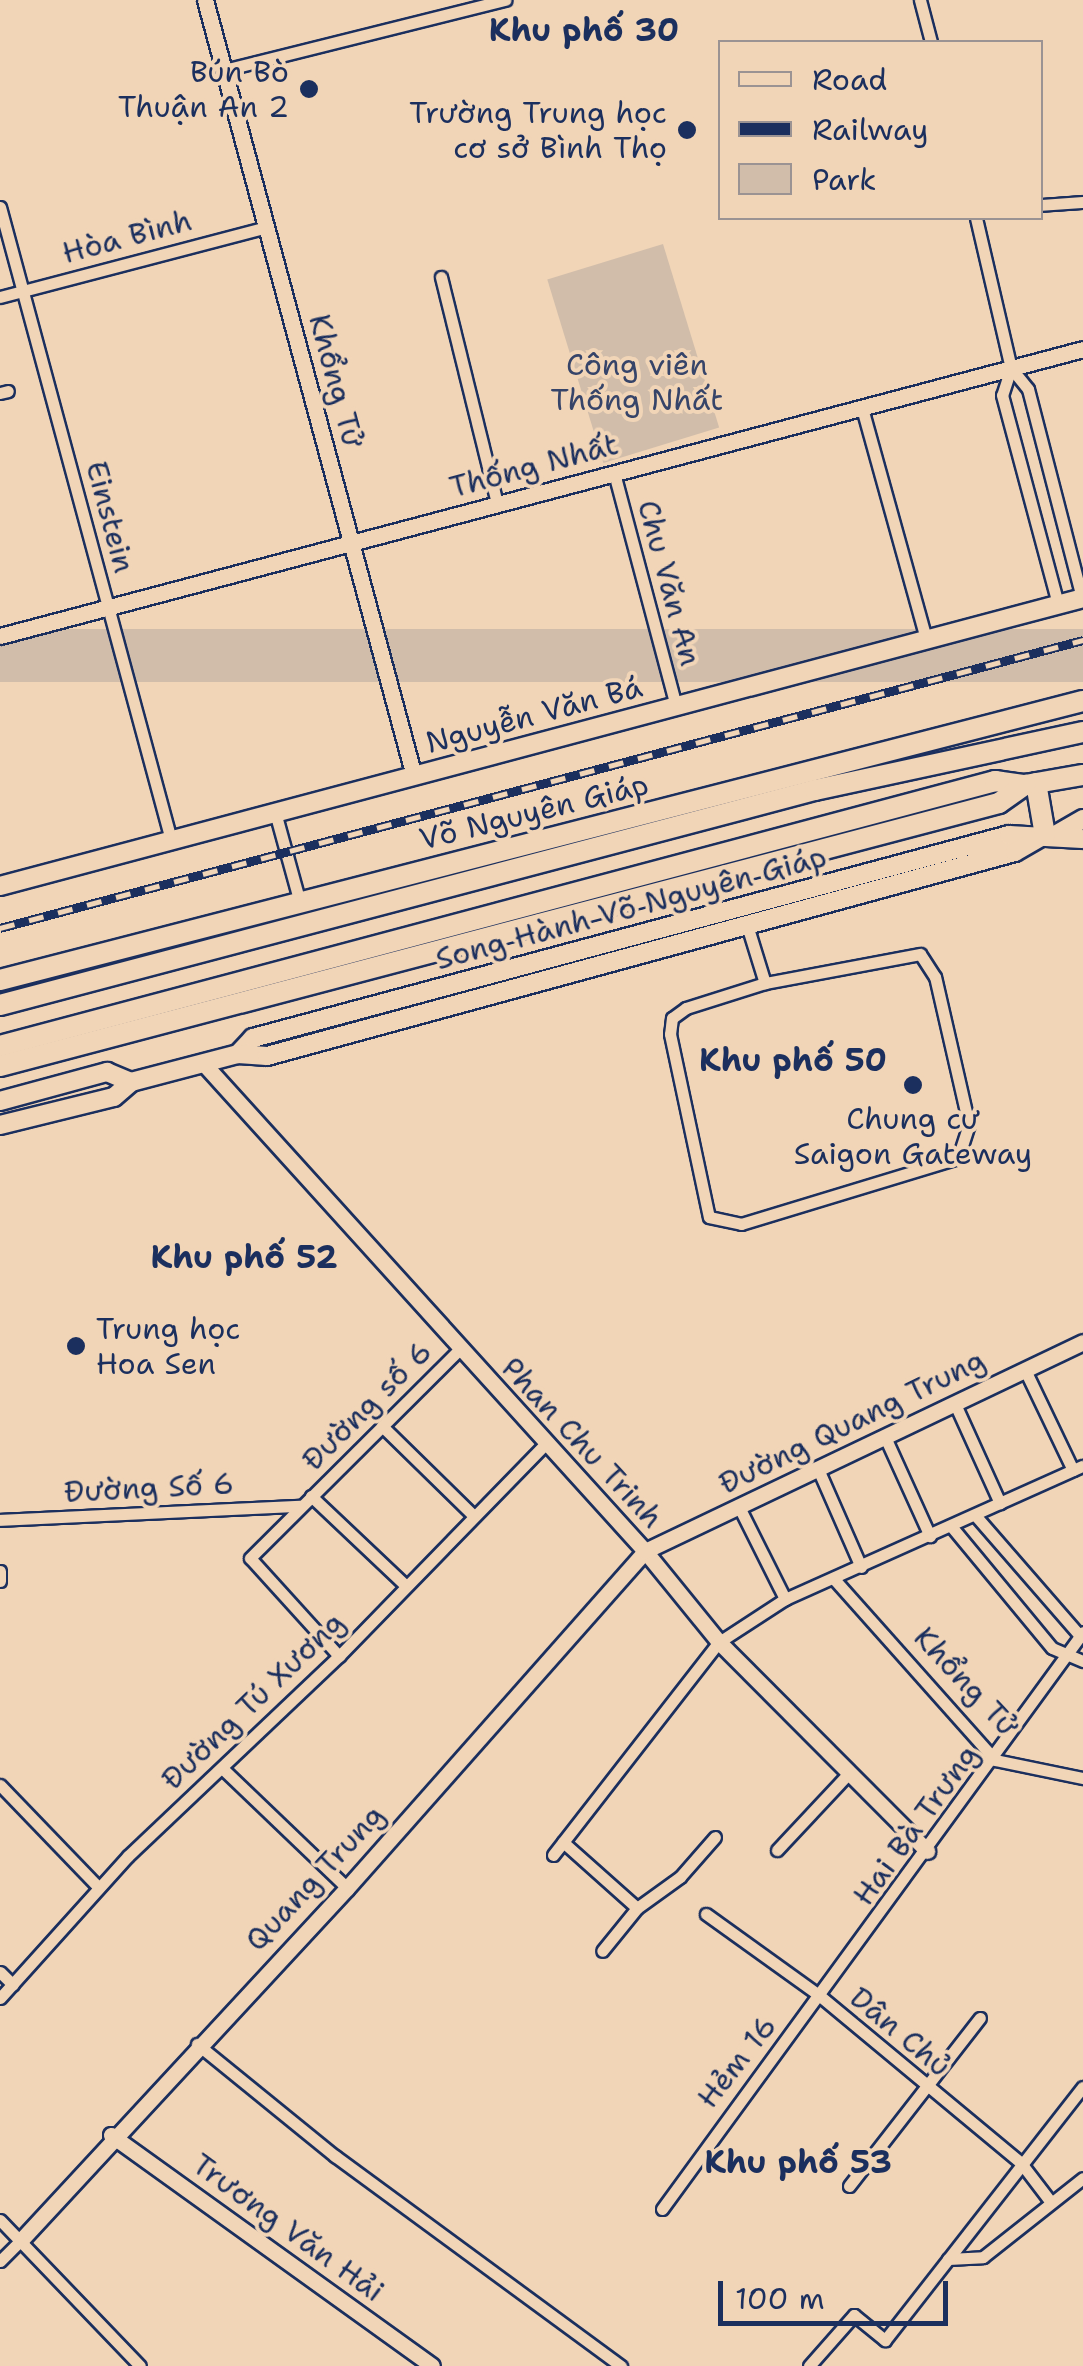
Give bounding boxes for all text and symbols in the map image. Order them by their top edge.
district label: Khu phố 30 [489,11,679,49]
legend [718,40,1043,220]
place label: Bún Bò Thuận An 2 [118,54,289,124]
text: Road [812,59,887,100]
marker: Bún Bò Thuận An 2 [298,78,320,100]
place label: Trường Trung học cơ sở Bình Thọ [409,95,667,166]
text: Railway [812,109,928,150]
marker: Trường Trung học cơ sở Bình Thọ [676,119,698,141]
text: Park [812,159,876,200]
street label: Hòa Bình [58,202,196,272]
street label: Khổng Tử [301,310,371,452]
park label: Công viên Thống Nhất [551,347,723,418]
street label: Thống Nhất [446,426,622,506]
street label: Einstein [78,457,142,577]
street label: Chu Văn An [630,496,708,670]
street label: Nguyễn Văn Bá [422,669,646,761]
street label: Võ Nguyên Giáp [416,766,652,858]
street label: Song Hành Võ Nguyên Giáp [432,838,830,978]
district label: Khu phố 50 [699,1041,887,1079]
marker: Chung cư Saigon Gateway [902,1074,924,1096]
place label: Chung cư Saigon Gateway [794,1101,1032,1172]
district label: Khu phố 52 [150,1238,338,1276]
place label: Trung học Hoa Sen [96,1311,240,1382]
street label: Đường số 6 [295,1334,439,1478]
marker: Trung học Hoa Sen [65,1335,87,1357]
street label: Đường Quang Trung [713,1342,991,1502]
street label: Phan Chu Trinh [494,1350,670,1536]
street label: Đường Số 6 [63,1466,235,1510]
street label: Đường Tú Xương [154,1605,352,1797]
street label: Khổng Tử [906,1620,1026,1744]
street label: Hai Bà Trưng [846,1738,986,1912]
street label: Quang Trung [238,1797,392,1959]
street label: Dân Chủ [842,1980,958,2084]
street label: Hẻm 16 [690,2009,784,2115]
district label: Khu phố 53 [704,2143,892,2181]
street label: Trương Văn Hải [185,2146,391,2310]
scale bar [723,2261,953,2323]
text: 100 m [735,2278,825,2319]

